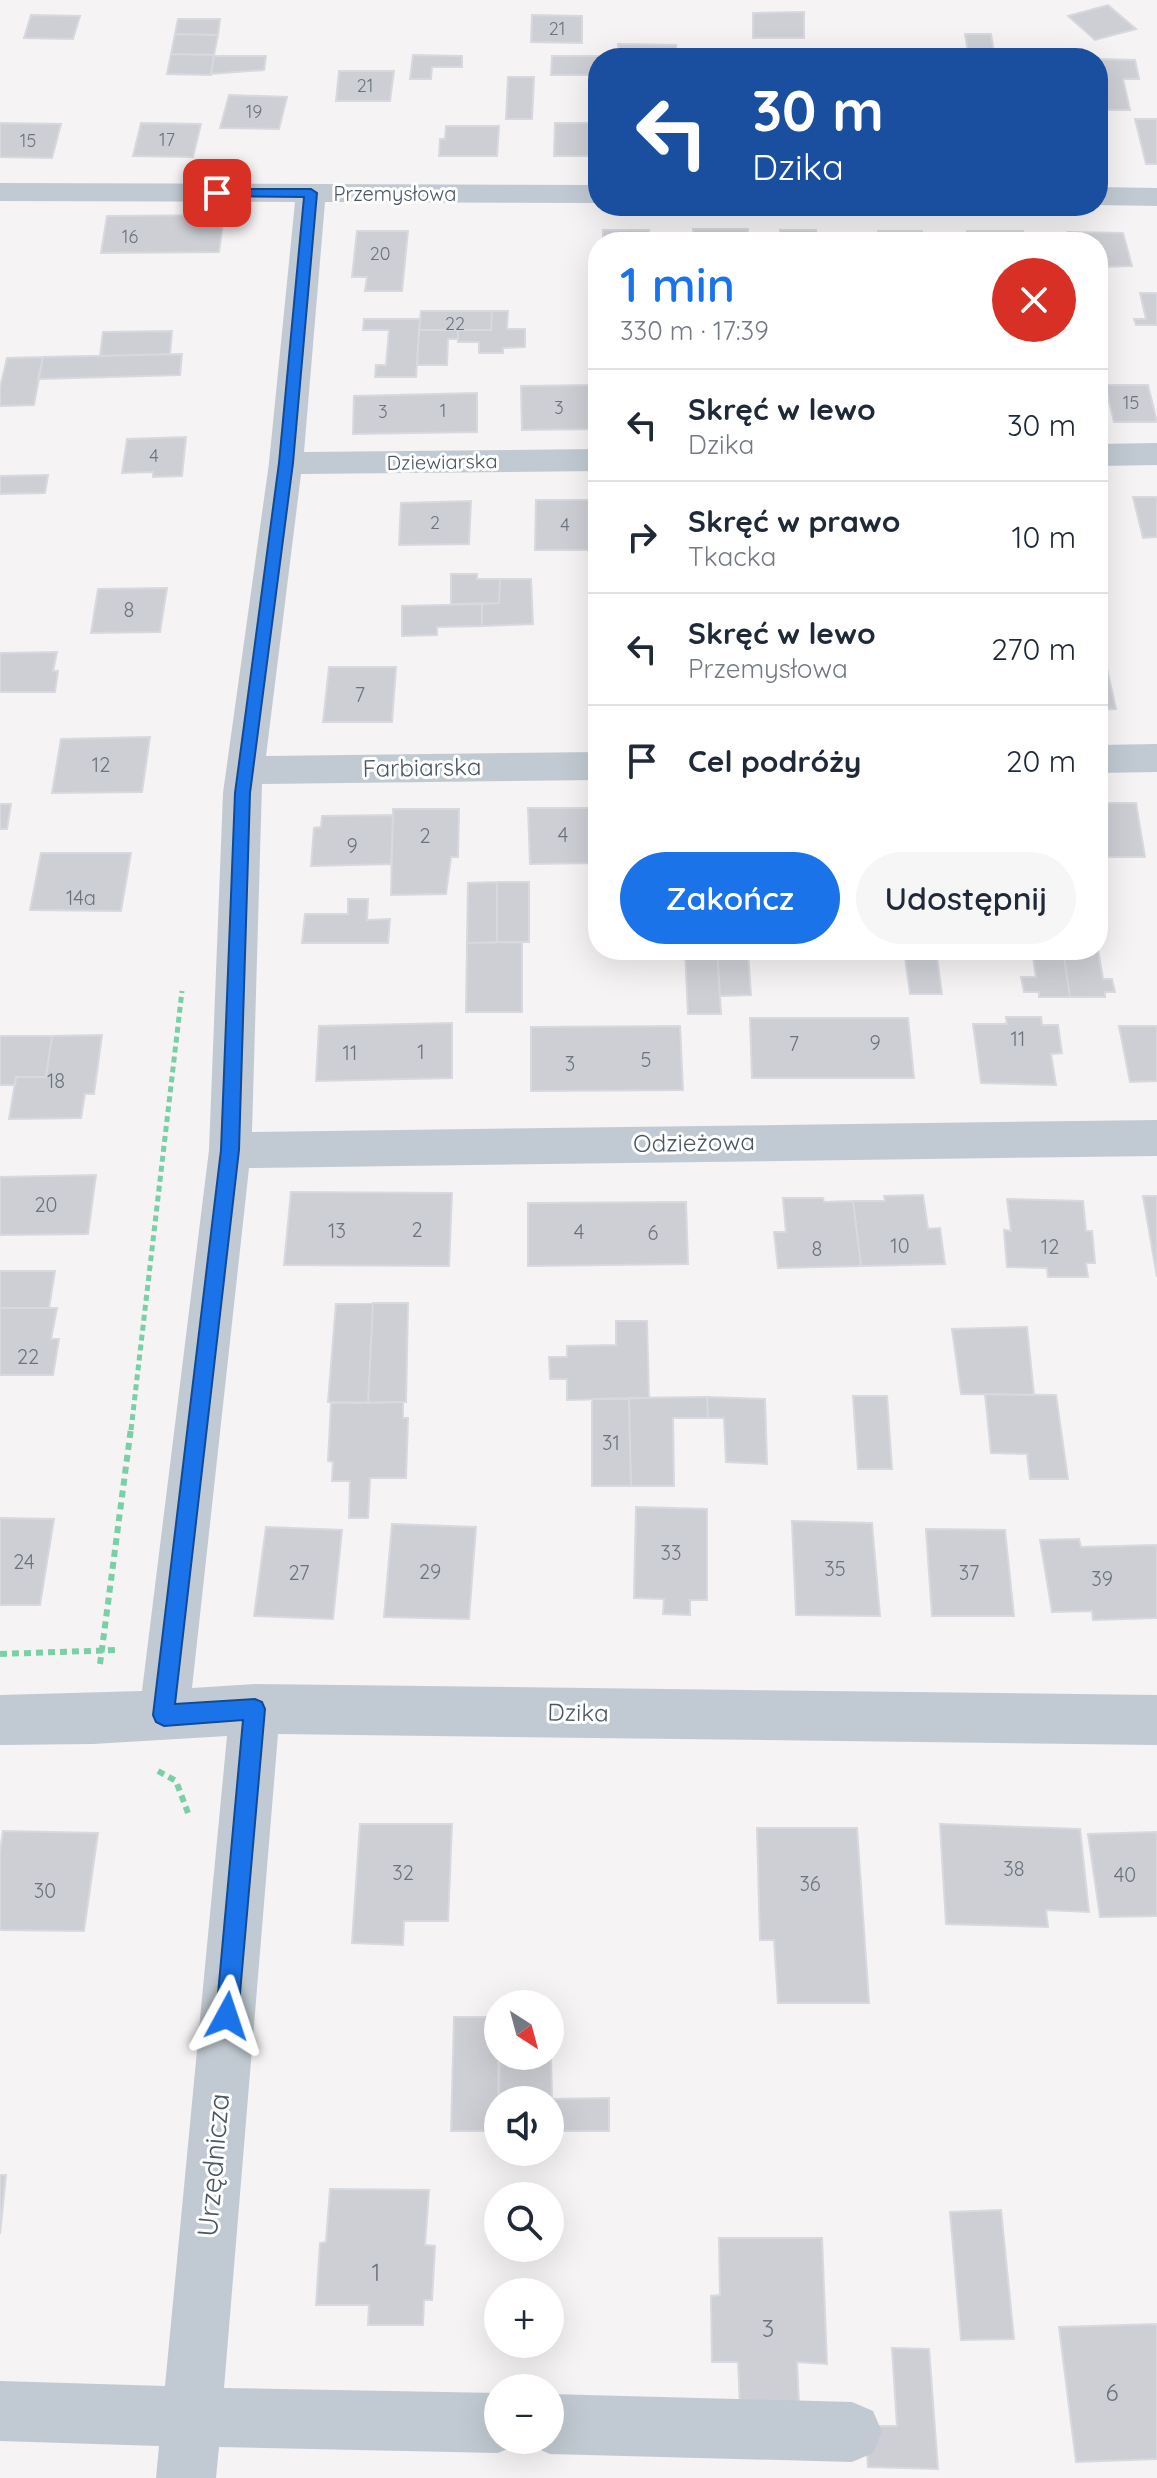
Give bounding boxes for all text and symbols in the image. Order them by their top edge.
house number: 21 [549,17,565,40]
house number: 21 [357,74,373,97]
text: 30 m [752,75,884,145]
icon: left [620,80,724,184]
house number: 19 [246,100,262,123]
house number: 17 [159,128,175,151]
house number: 15 [20,129,36,152]
text: Dzika [752,144,844,189]
pin [183,159,251,227]
icon: arrive [195,171,239,215]
street label: Przemysłowa [334,181,456,206]
house number: 16 [122,225,138,248]
house number: 20 [370,242,390,265]
text: 1 min [620,254,735,314]
button: close [992,258,1076,342]
house number: 22 [445,312,465,335]
text: 330 m · 17:39 [620,314,769,347]
text: Skręć w lewo [688,390,876,428]
house number: 15 [1123,391,1139,414]
house number: 3 [554,396,564,419]
house number: 1 [440,399,446,422]
house number: 3 [378,400,388,423]
icon: left [620,403,664,447]
text: 30 m [1007,406,1076,444]
text: Dzika [688,428,754,461]
house number: 4 [149,444,159,467]
street label: Dziewiarska [386,448,498,475]
text: Skręć w prawo [688,502,900,540]
house number: 2 [430,511,440,534]
house number: 4 [560,513,570,536]
icon: right [620,515,664,559]
text: 10 m [1012,518,1076,556]
text: Tkacka [688,540,776,573]
house number: 8 [124,597,134,622]
text: Skręć w lewo [688,614,876,652]
icon: left [620,627,664,671]
text: 270 m [991,630,1076,668]
text: Przemysłowa [688,652,848,685]
house number: 7 [355,682,365,707]
icon: arrive [620,739,664,783]
text: Cel podróży [688,742,861,780]
text: 20 m [1006,742,1076,780]
street label: Farbiarska [362,751,482,783]
house number: 12 [92,752,110,777]
house number: 4 [558,822,568,847]
house number: 2 [419,823,431,848]
house number: 9 [346,833,358,858]
button: Zakończ [620,852,840,944]
button: Udostępnij [856,852,1076,944]
house number: 14a [66,885,96,910]
house number: 11 [1011,1026,1025,1051]
house number: 9 [869,1030,881,1055]
house number: 7 [789,1031,799,1056]
house number: 1 [417,1039,425,1064]
house number: 11 [343,1040,357,1065]
house number: 5 [641,1047,651,1072]
house number: 3 [565,1051,575,1076]
house number: 18 [47,1068,65,1093]
street label: Odzieżowa [633,1126,755,1158]
house number: 20 [35,1192,57,1217]
house number: 2 [411,1217,423,1242]
house number: 13 [328,1218,346,1243]
house number: 4 [574,1219,584,1244]
house number: 6 [648,1220,659,1245]
house number: 10 [890,1233,910,1258]
house number: 12 [1041,1234,1059,1259]
house number: 8 [812,1236,822,1261]
house number: 22 [17,1344,39,1369]
house number: 31 [602,1430,620,1455]
house number: 33 [661,1540,681,1565]
house number: 24 [13,1549,35,1574]
house number: 35 [824,1556,846,1581]
house number: 29 [419,1559,441,1584]
house number: 27 [289,1560,309,1585]
house number: 37 [959,1560,979,1585]
house number: 39 [1091,1566,1113,1591]
street label: Dzika [547,1696,609,1728]
house number: 38 [1003,1856,1025,1881]
house number: 32 [392,1860,414,1885]
house number: 40 [1114,1862,1136,1887]
house number: 36 [799,1871,821,1896]
house number: 30 [34,1878,56,1903]
position arrow [185,1974,269,2058]
north arrow [484,1990,564,2070]
map controls [484,1990,564,2454]
button: sound [484,2086,564,2166]
street label: Urzędnicza [189,2092,236,2238]
button: search [484,2182,564,2262]
house number: 1 [372,2257,380,2287]
button: + [484,2278,564,2358]
house number: 3 [762,2313,774,2343]
button: − [484,2374,564,2454]
house number: 6 [1106,2377,1119,2407]

